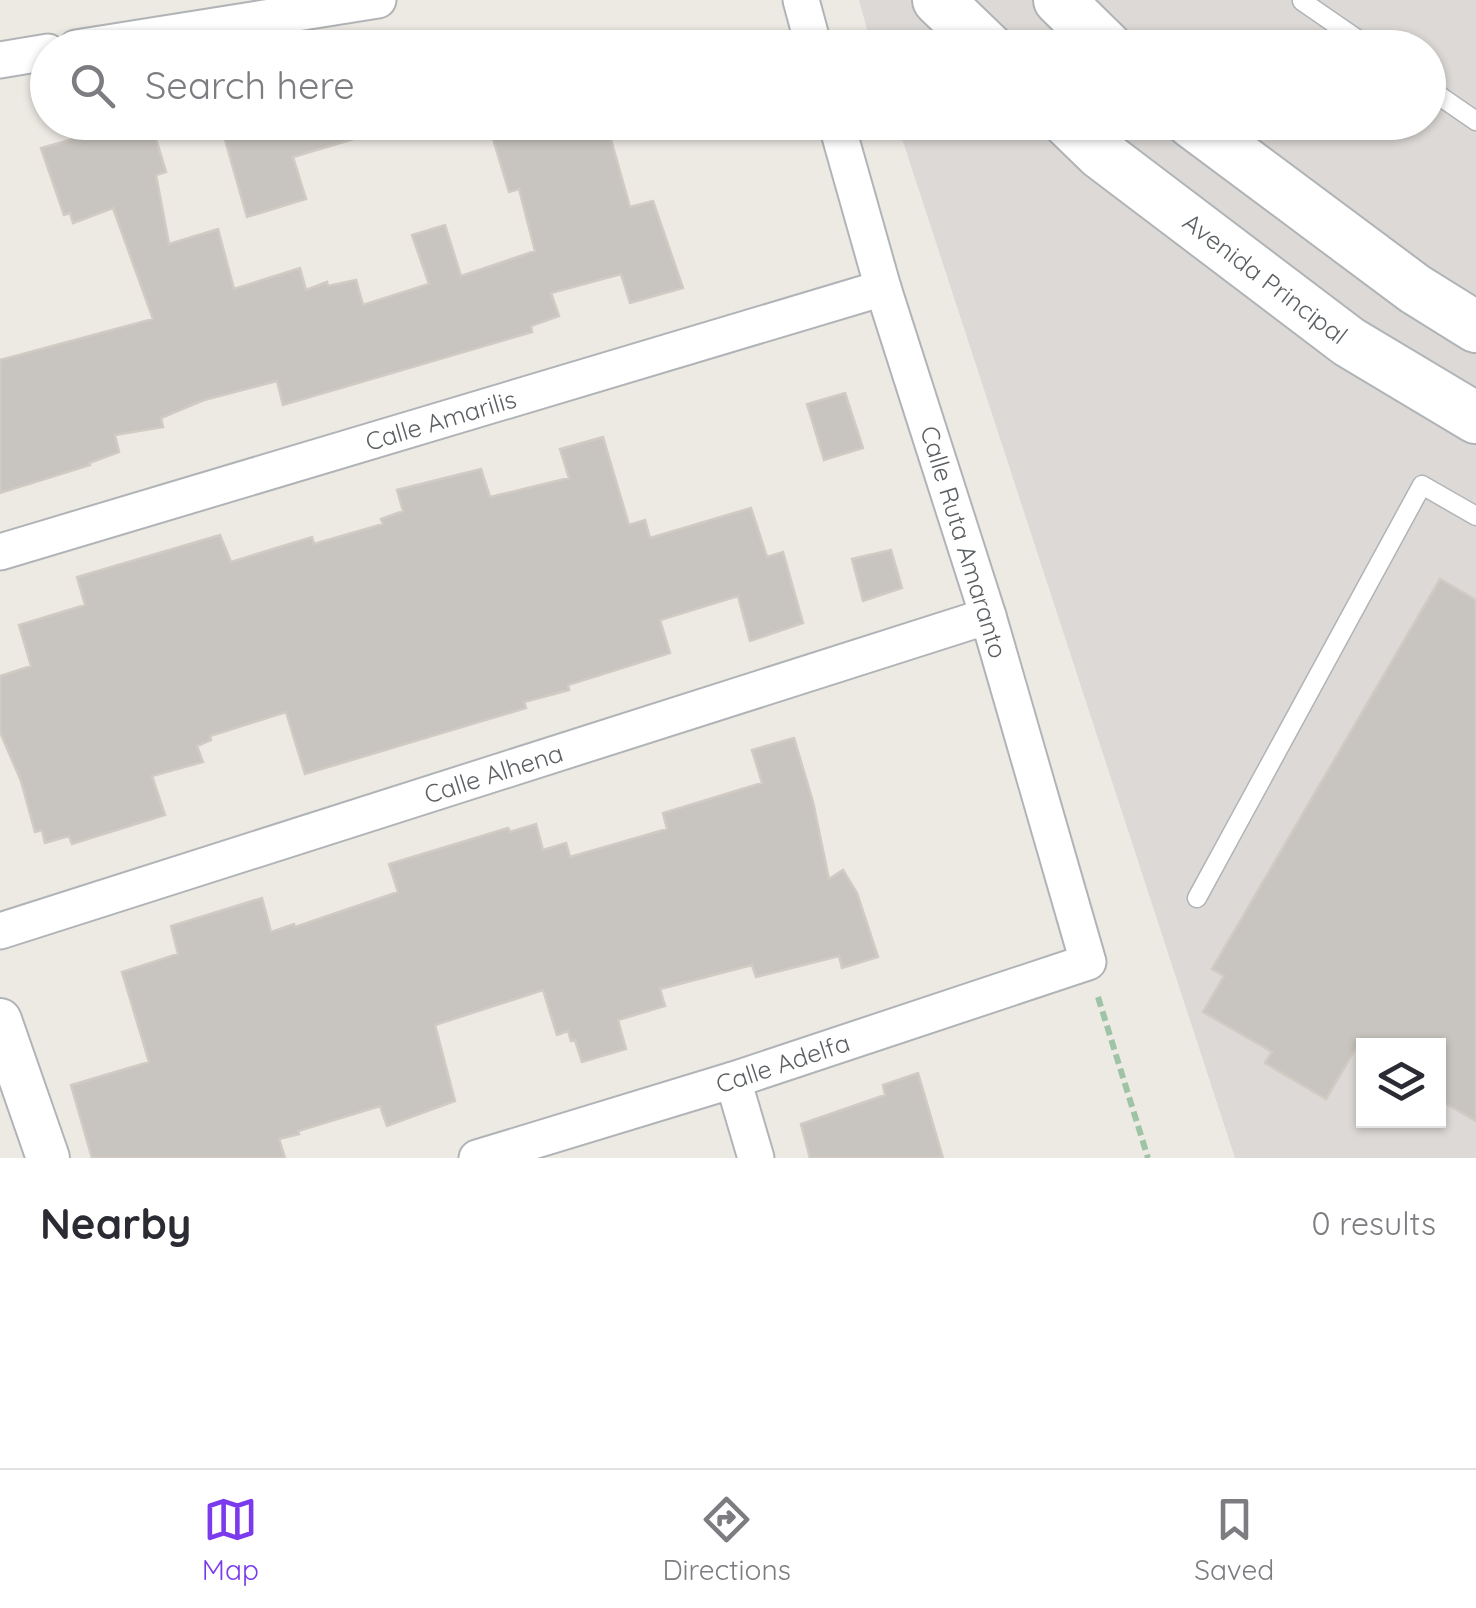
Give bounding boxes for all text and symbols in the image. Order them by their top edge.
search box [30,30,1446,140]
icon: search [65,58,120,113]
text: Search here [145,61,355,109]
street label: Avenida Principal [1177,206,1354,350]
street label: Calle Amarilis [362,383,520,457]
street label: Calle Ruta Amaranto [914,422,1015,662]
street label: Calle Alhena [420,737,567,810]
street label: Calle Adelfa [712,1026,853,1099]
map controls [1356,1038,1446,1128]
button: layers [1356,1038,1446,1128]
text: Nearby [40,1197,191,1250]
text: 0 results [1312,1203,1436,1243]
tab: Map [202,1492,259,1587]
tab: Directions [662,1492,791,1587]
tab: Saved [1194,1492,1274,1587]

